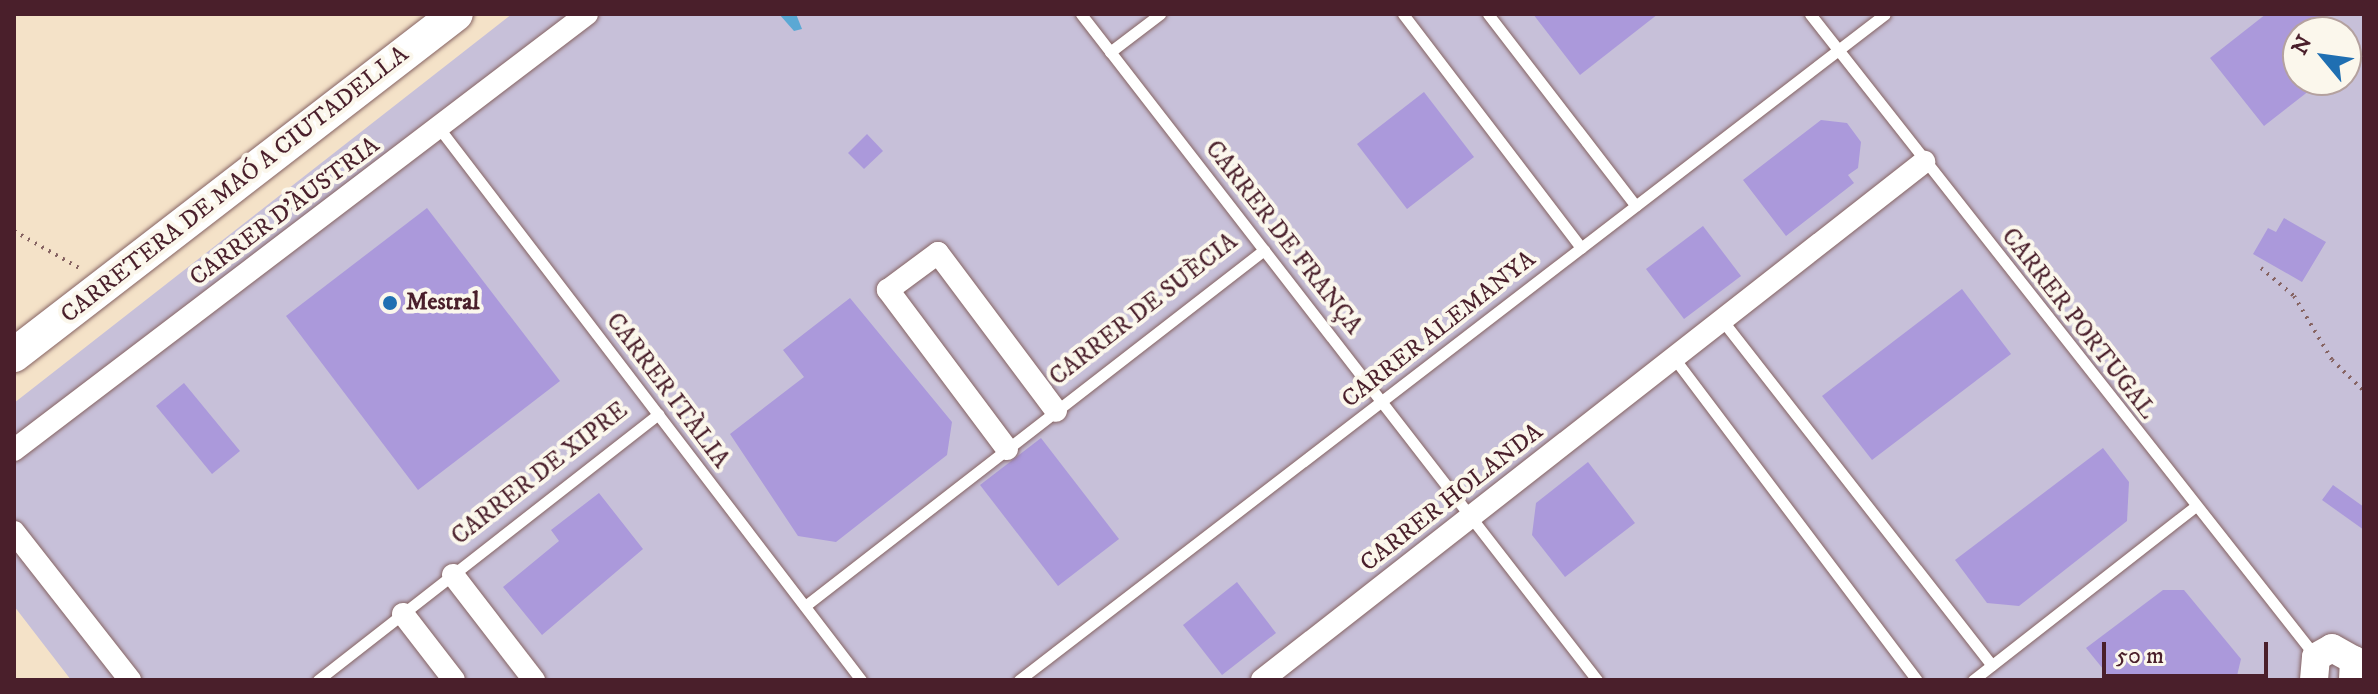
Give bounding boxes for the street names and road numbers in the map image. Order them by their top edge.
street label: CARRETERA DE MAÓ A CIUTADELLA [55,40,415,330]
street label: CARRER D'ÀUSTRIA [185,131,385,293]
street label: CARRER DE FRANÇA [1198,136,1368,340]
street label: CARRER PORTUGAL [1995,223,2161,425]
street label: CARRER DE SUÈCIA [1044,228,1244,392]
street label: CARRER ALEMANYA [1336,245,1542,415]
street label: CARRER ITÀLIA [599,308,735,474]
street label: CARRER DE XIPRE [446,396,634,552]
street label: CARRER HOLANDA [1355,418,1549,578]

